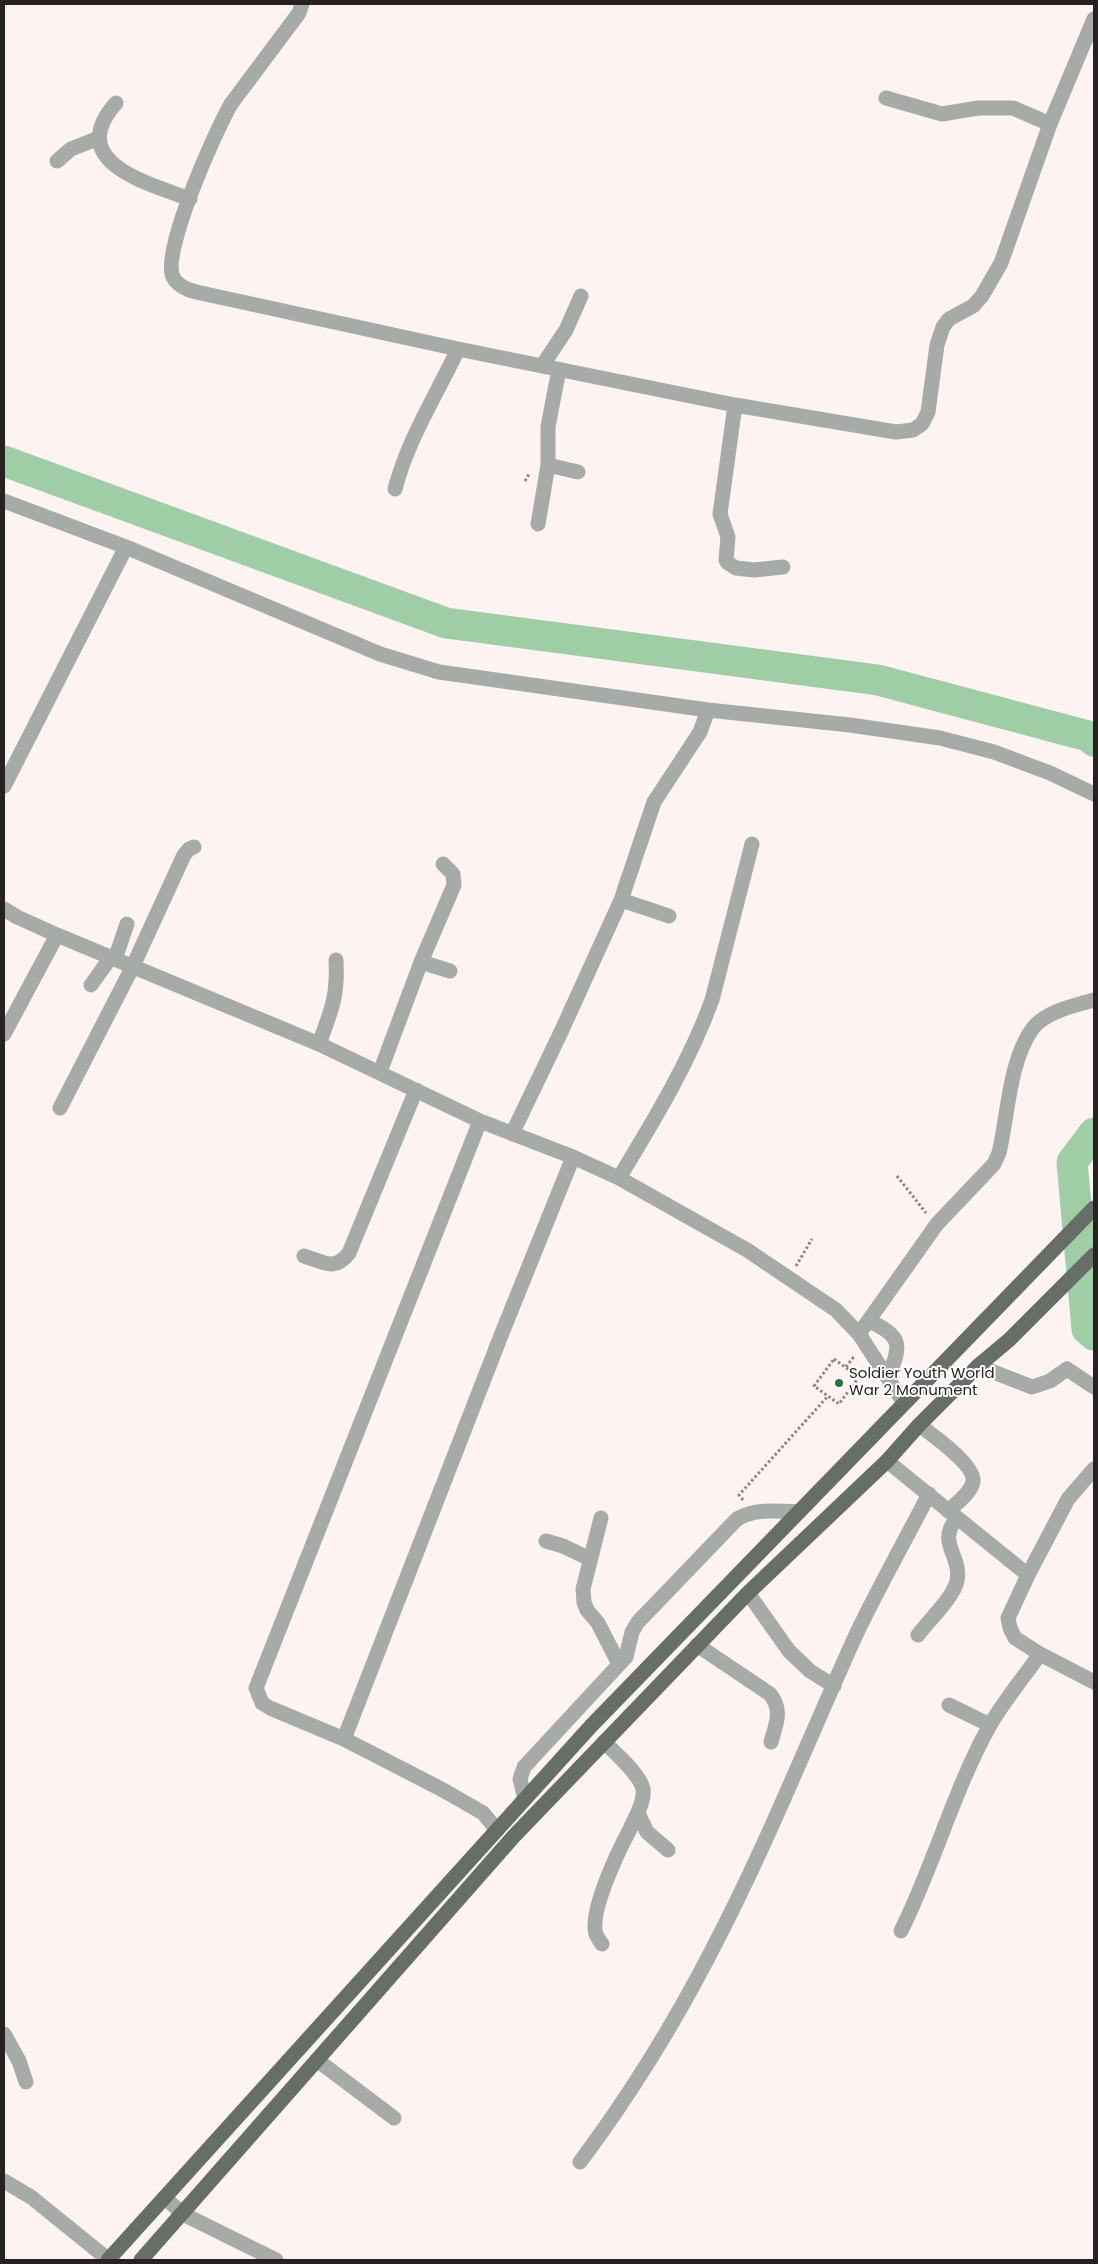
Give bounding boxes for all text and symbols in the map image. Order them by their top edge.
place label: Soldier Youth World War 2 Monument [849,1365,995,1400]
marker: Soldier Youth World War 2 Monument [833,1377,845,1389]

